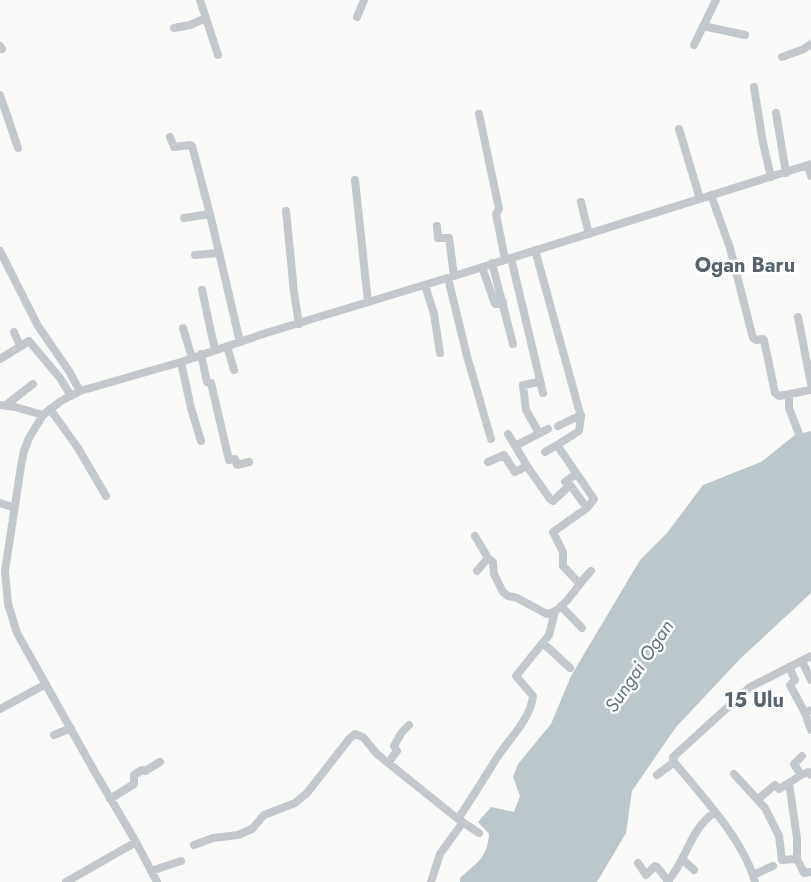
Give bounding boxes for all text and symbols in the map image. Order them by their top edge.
district label: Ogan Baru [695,251,795,280]
water label: Sungai Ogan [598,614,680,718]
district label: 15 Ulu [724,686,784,715]

